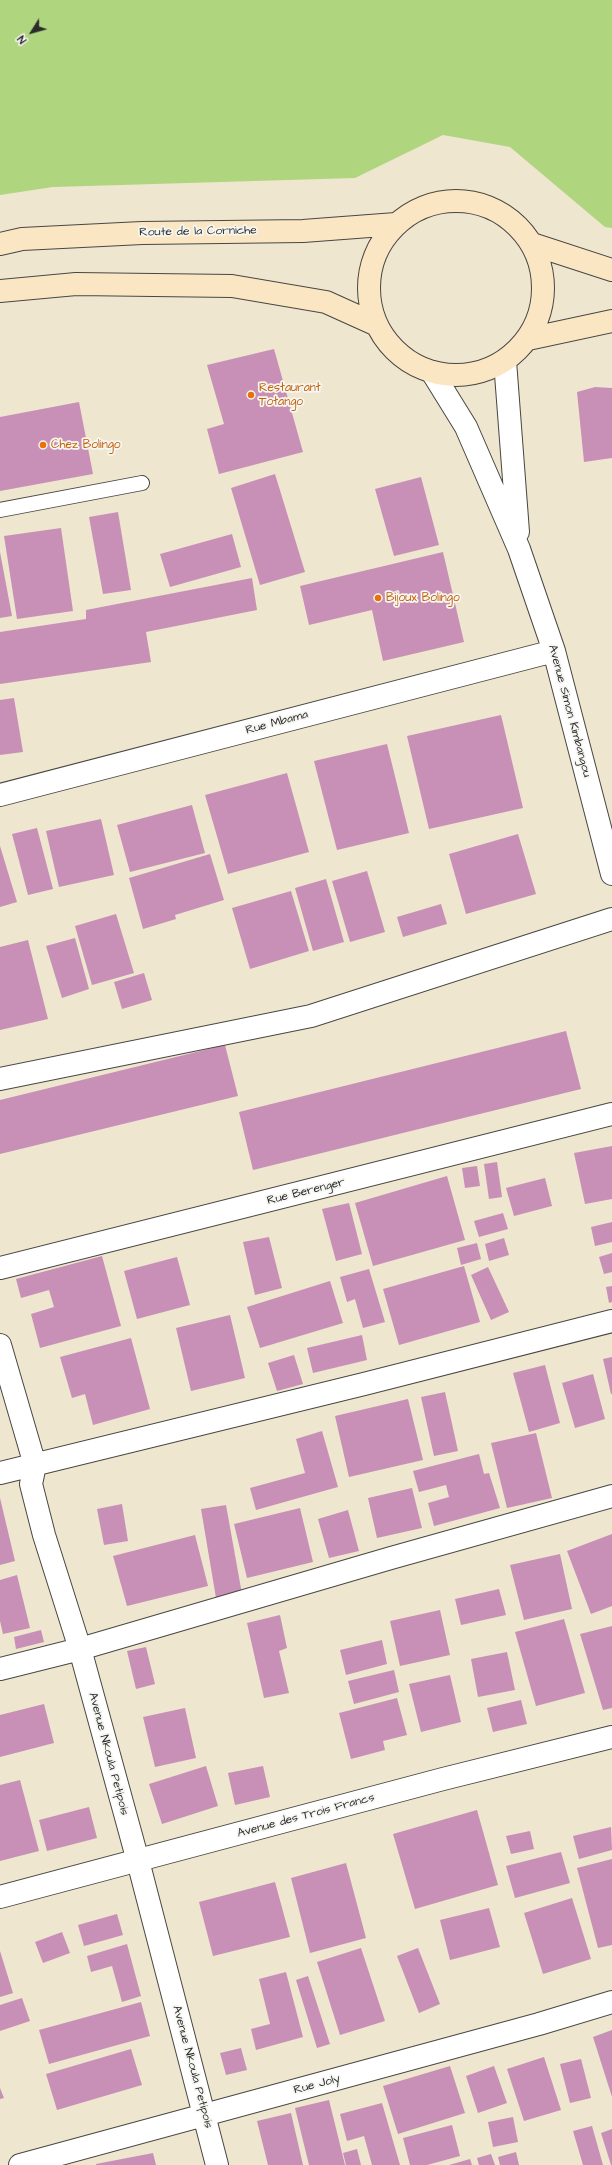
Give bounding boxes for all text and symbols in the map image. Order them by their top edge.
north arrow [12,12,52,52]
text: N [14,32,30,47]
street label: Route de la Corniche [139,224,257,240]
place label: Restaurant Totango [259,381,321,409]
marker: Restaurant Totango [246,390,256,400]
place label: Chez Bolingo [51,438,121,452]
marker: Chez Bolingo [38,440,48,450]
place label: Bijoux Bolingo [386,591,460,605]
marker: Bijoux Bolingo [373,593,383,603]
street label: Avenue Simon Kimbangou [544,643,594,779]
street label: Rue Mbama [244,708,310,738]
street label: Rue Berenger [266,1175,346,1209]
street label: Avenue Nkoula Petipois [85,1691,131,1817]
street label: Avenue des Trois Francs [236,1791,376,1841]
street label: Avenue Nkoula Petipois [169,2004,215,2130]
street label: Rue Joly [292,2072,342,2098]

